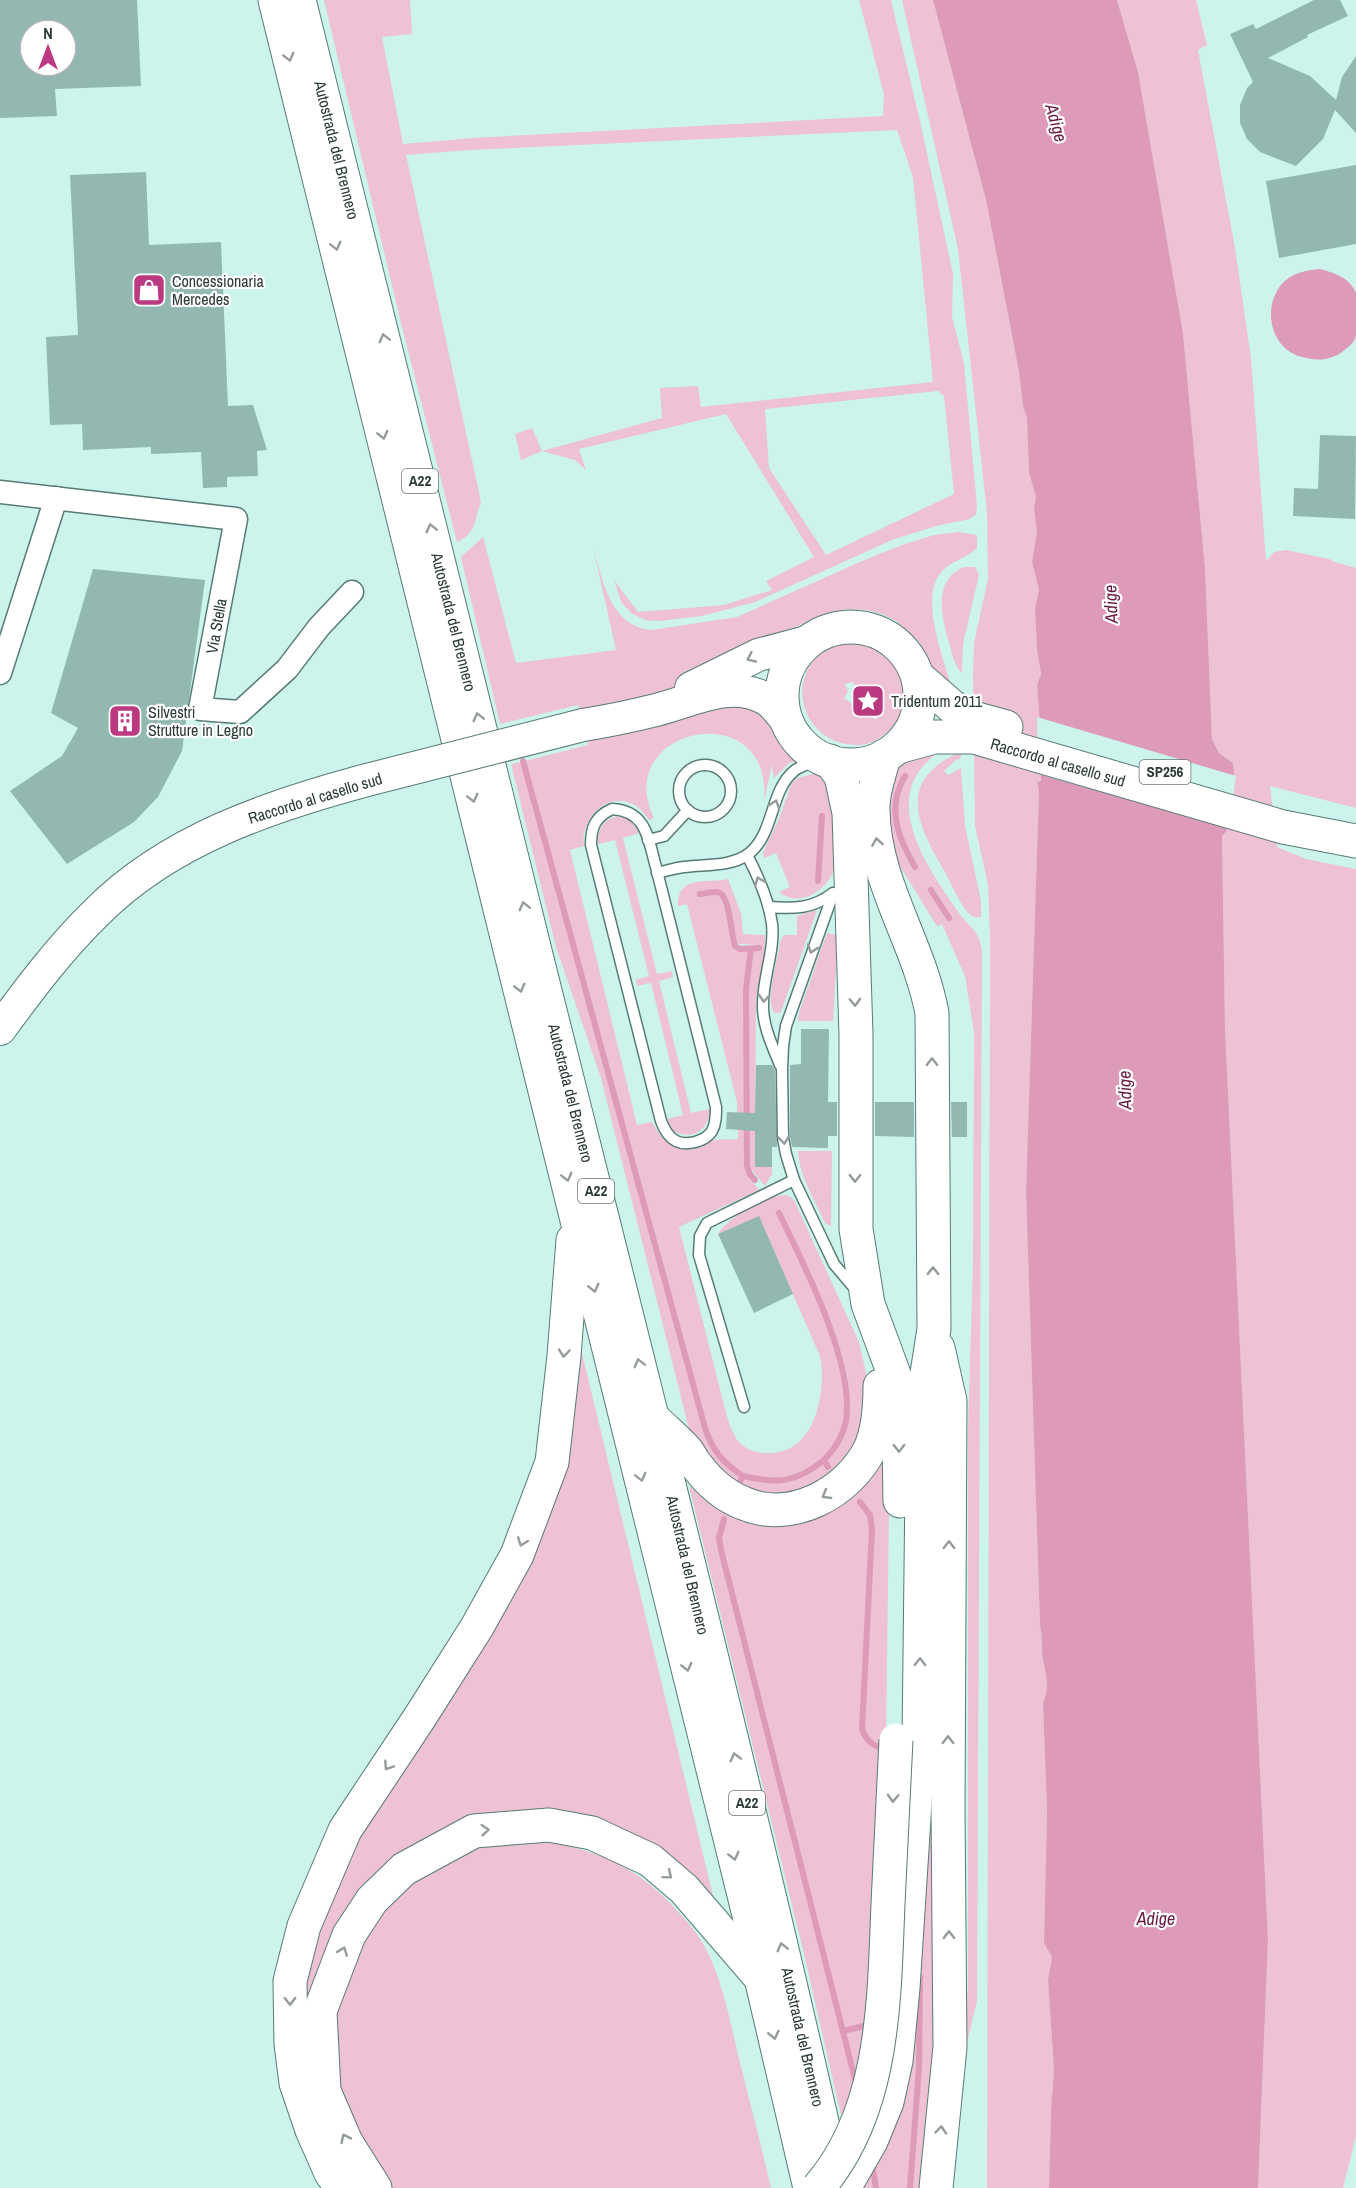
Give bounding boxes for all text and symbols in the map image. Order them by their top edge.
north arrow [18,18,78,78]
text: N [43,22,53,44]
one-way arrow [282,51,295,61]
street label: Autostrada del Brennero [309,77,365,222]
water label: Adige [1039,100,1074,145]
one-way arrow [329,241,342,251]
place label: Concessionaria Mercedes [172,270,265,310]
shop icon: Concessionaria Mercedes [131,272,167,308]
one-way arrow [379,334,392,344]
one-way arrow [375,430,388,440]
road number: A22 [402,469,438,493]
one-way arrow [425,523,438,533]
street label: Autostrada del Brennero [426,549,482,694]
water label: Adige [1097,584,1124,625]
street label: Via Stella [200,596,232,655]
one-way arrow [747,651,758,663]
place icon: Tridentum 2011 [850,683,886,719]
place label: Tridentum 2011 [891,690,983,712]
place label: Silvestri Strutture in Legno [148,701,253,741]
building icon: Silvestri Strutture in Legno [107,703,143,739]
one-way arrow [472,712,485,722]
street label: Raccordo al casello sud [988,732,1128,792]
road number: SP256 [1140,760,1190,784]
street label: Raccordo al casello sud [245,767,385,829]
one-way arrow [466,793,479,803]
one-way arrow [768,799,781,810]
one-way arrow [871,838,883,847]
one-way arrow [754,876,766,887]
one-way arrow [519,901,532,911]
one-way arrow [807,943,820,954]
one-way arrow [512,983,525,993]
one-way arrow [757,994,770,1003]
one-way arrow [848,997,861,1006]
street label: Autostrada del Brennero [543,1020,599,1165]
one-way arrow [926,1057,938,1066]
water label: Adige [1112,1071,1137,1111]
one-way arrow [777,1135,790,1144]
one-way arrow [559,1172,572,1182]
one-way arrow [849,1173,861,1182]
road number: A22 [578,1179,614,1203]
one-way arrow [927,1266,939,1275]
one-way arrow [587,1283,600,1293]
one-way arrow [558,1348,571,1358]
one-way arrow [634,1358,647,1368]
one-way arrow [893,1443,906,1452]
one-way arrow [634,1472,647,1482]
one-way arrow [822,1488,832,1499]
street label: Autostrada del Brennero [661,1492,715,1637]
one-way arrow [517,1536,529,1547]
one-way arrow [943,1541,955,1550]
one-way arrow [914,1657,926,1666]
one-way arrow [680,1662,693,1672]
one-way arrow [942,1736,954,1745]
one-way arrow [730,1753,743,1763]
one-way arrow [384,1759,395,1770]
road number: A22 [729,1791,765,1815]
one-way arrow [887,1794,900,1803]
one-way arrow [481,1824,490,1837]
one-way arrow [727,1851,740,1861]
one-way arrow [661,1868,672,1879]
water label: Adige [1136,1906,1175,1931]
one-way arrow [943,1931,955,1940]
one-way arrow [777,1942,790,1952]
one-way arrow [336,1947,348,1958]
street label: Autostrada del Brennero [776,1964,830,2109]
one-way arrow [284,1996,296,2005]
one-way arrow [767,2029,780,2039]
one-way arrow [934,2125,947,2134]
one-way arrow [340,2133,352,2144]

